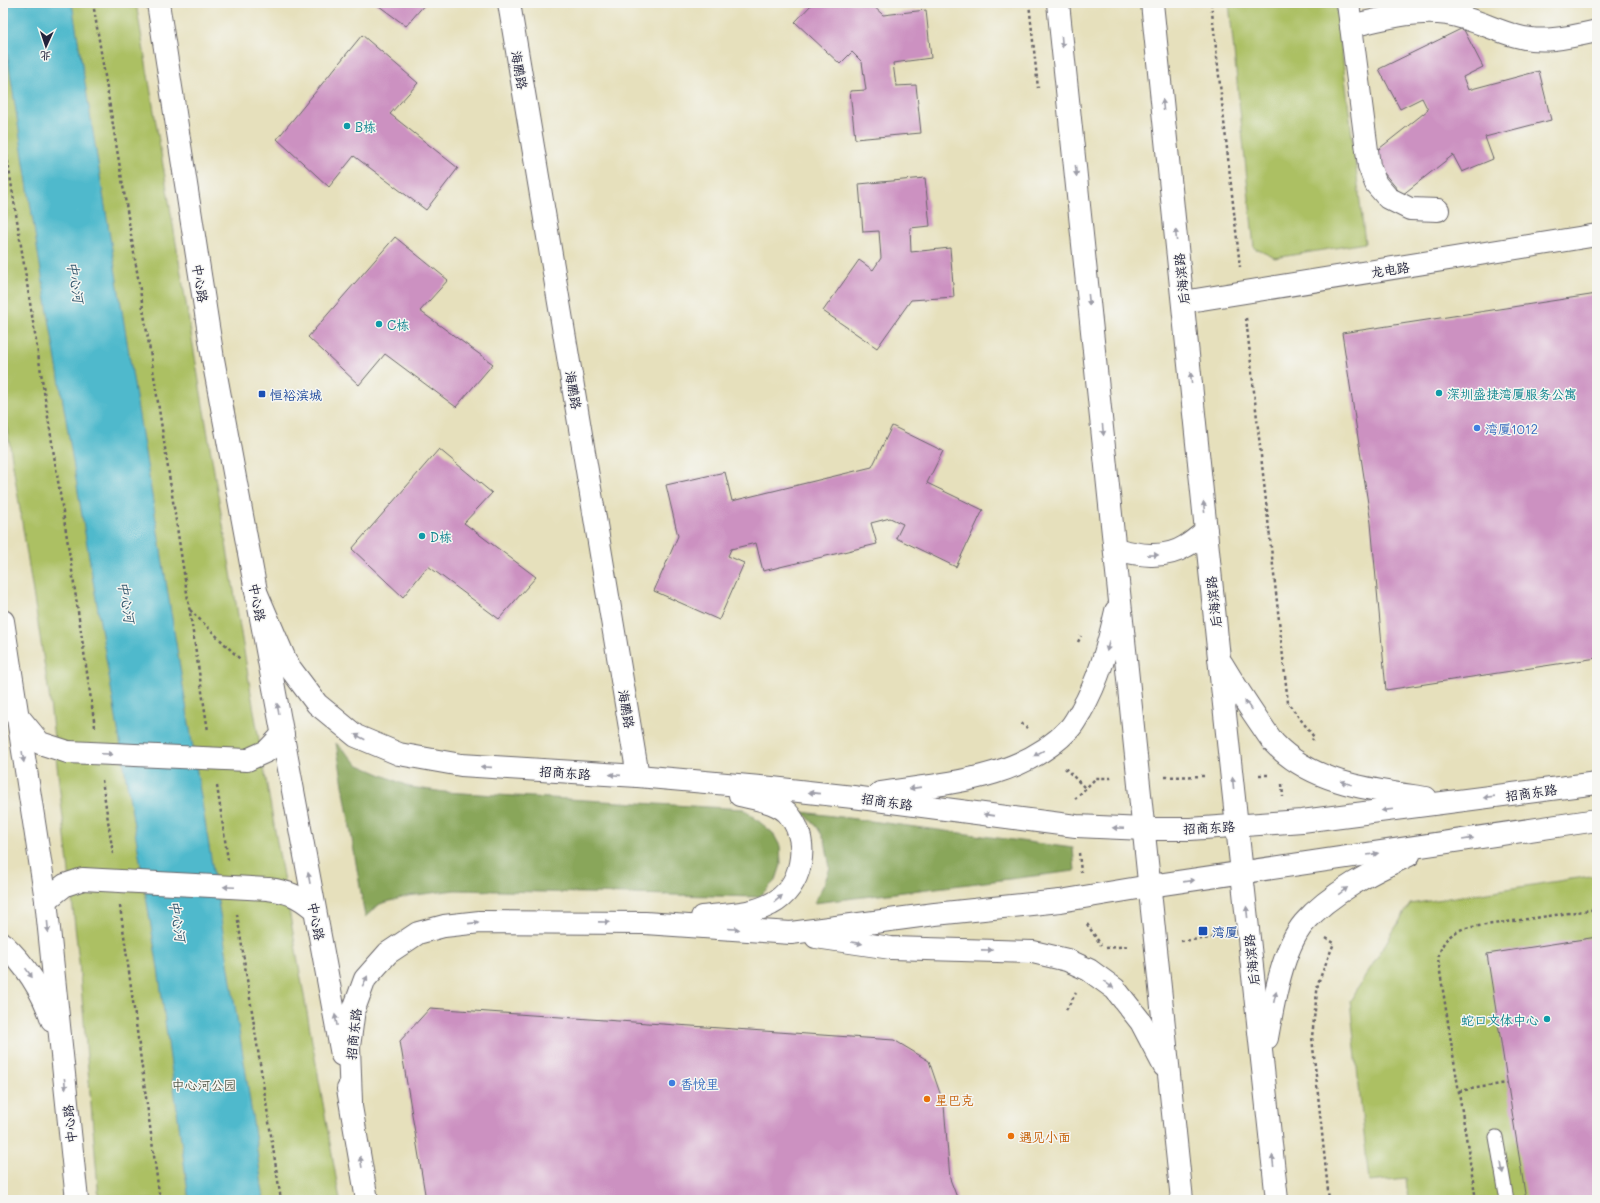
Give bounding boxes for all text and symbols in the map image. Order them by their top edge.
north arrow [26,26,66,66]
one-way arrow [1059,36,1066,48]
text: 北 [40,49,51,64]
street label: 海鹏路 [508,49,532,91]
one-way arrow [1159,99,1166,111]
place label: B栋 [355,118,376,135]
marker: B栋 [342,121,352,131]
one-way arrow [1072,165,1079,177]
one-way arrow [1173,229,1179,241]
street label: 后海滨路 [1170,252,1192,306]
street label: 龙电路 [1369,258,1411,280]
water label: 中心河 [63,260,89,306]
street label: 中心路 [190,262,212,304]
one-way arrow [1086,294,1092,306]
place label: C栋 [387,316,409,333]
marker: C栋 [374,319,384,329]
street label: 海鹏路 [562,369,586,411]
one-way arrow [1187,372,1194,384]
place label: 深圳盛捷湾厦服务公寓 [1447,385,1577,402]
place label: 恒裕滨城 [270,386,322,403]
marker: 深圳盛捷湾厦服务公寓 [1434,388,1444,398]
marker: 恒裕滨城 [257,389,267,399]
place label: 湾厦1012 [1485,420,1538,437]
marker: 湾厦1012 [1472,423,1482,433]
one-way arrow [1099,424,1106,436]
one-way arrow [1200,501,1207,513]
place label: D栋 [430,528,452,545]
marker: D栋 [417,531,427,541]
one-way arrow [1147,552,1160,558]
street label: 后海滨路 [1202,575,1224,629]
water label: 中心河 [114,580,140,626]
street label: 中心路 [246,581,270,623]
one-way arrow [1104,640,1110,653]
street label: 海鹏路 [615,688,639,730]
one-way arrow [1244,700,1252,710]
one-way arrow [275,703,281,715]
one-way arrow [354,734,366,741]
one-way arrow [1033,749,1045,756]
one-way arrow [20,750,26,763]
one-way arrow [101,750,113,757]
street label: 招商东路 [538,762,592,782]
one-way arrow [479,763,492,770]
one-way arrow [609,771,621,778]
one-way arrow [1230,777,1236,789]
one-way arrow [1340,780,1352,786]
street label: 招商东路 [1504,780,1558,804]
one-way arrow [909,785,921,791]
one-way arrow [808,789,820,796]
street label: 招商东路 [860,789,914,813]
one-way arrow [1483,794,1495,800]
one-way arrow [1381,807,1393,813]
one-way arrow [983,812,995,818]
street label: 招商东路 [1183,817,1235,837]
one-way arrow [1112,825,1124,832]
one-way arrow [1462,836,1474,842]
one-way arrow [1367,851,1379,857]
one-way arrow [306,872,312,884]
one-way arrow [1182,878,1195,884]
one-way arrow [223,883,235,890]
one-way arrow [1337,887,1348,895]
one-way arrow [773,894,784,903]
water label: 中心河 [165,899,191,945]
street label: 中心路 [305,900,329,942]
one-way arrow [1243,906,1250,918]
one-way arrow [598,919,610,926]
one-way arrow [468,920,480,926]
one-way arrow [45,921,52,933]
place label: 湾厦 [1212,923,1238,940]
marker: 湾厦 [1197,925,1209,937]
one-way arrow [728,926,740,933]
street label: 后海滨路 [1240,933,1262,987]
one-way arrow [851,940,863,946]
one-way arrow [981,947,993,954]
one-way arrow [25,968,33,979]
one-way arrow [362,976,368,987]
one-way arrow [1103,980,1114,989]
one-way arrow [1272,991,1278,1003]
street label: 招商东路 [342,1007,364,1061]
place label: 蛇口文体中心 [1461,1011,1539,1028]
one-way arrow [332,1014,338,1026]
marker: 蛇口文体中心 [1542,1014,1552,1024]
place label: 香悦里 [680,1075,719,1092]
park label: 中心河公园 [171,1076,237,1093]
one-way arrow [62,1078,69,1090]
marker: 香悦里 [667,1078,677,1088]
place label: 星巴克 [935,1091,974,1108]
marker: 星巴克 [922,1094,932,1104]
street label: 中心路 [59,1104,79,1144]
place label: 遇见小面 [1019,1128,1071,1145]
marker: 遇见小面 [1006,1131,1016,1141]
one-way arrow [357,1155,363,1168]
one-way arrow [1269,1155,1276,1167]
one-way arrow [1499,1162,1505,1175]

